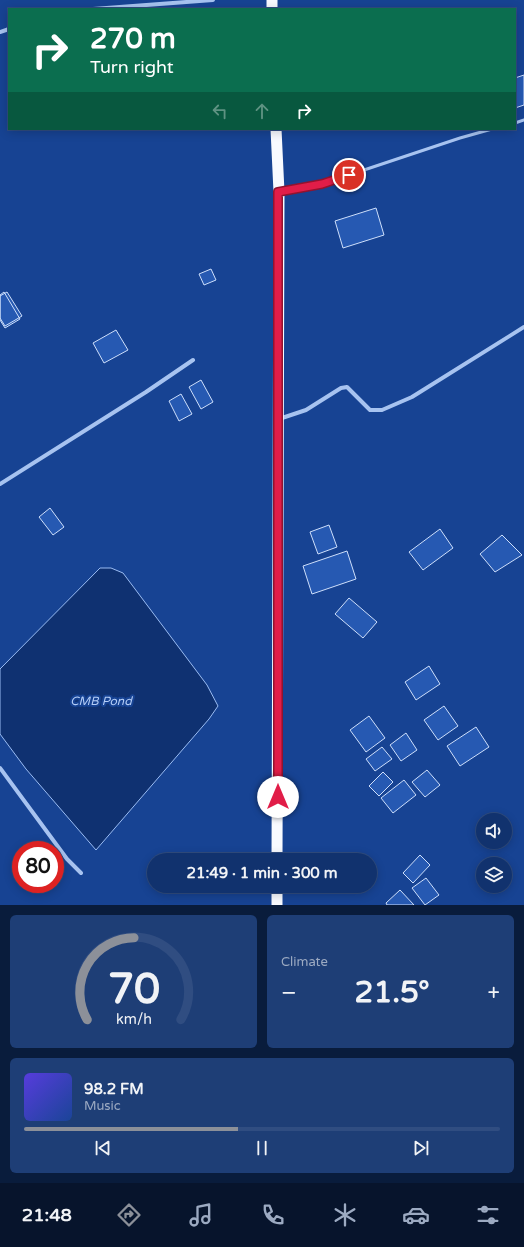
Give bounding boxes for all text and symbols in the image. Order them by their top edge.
text: 270 m [90,22,176,56]
icon: right [24,24,76,76]
text: Turn right [90,56,174,78]
icon: left [209,100,231,122]
icon: ahead [251,100,273,122]
icon: right [293,100,315,122]
pin [332,158,366,192]
icon: arrive [338,164,360,186]
water label: CMB Pond [70,694,133,708]
position arrow [257,776,299,818]
map controls [476,813,512,893]
button: sound [476,813,512,849]
speed limit sign: 80 [12,841,64,893]
button: layers [476,857,512,893]
text: 21:49 · 1 min · 300 m [187,864,337,882]
text: Climate [281,954,328,970]
text: 70 [107,964,160,1014]
text: 21.5° [355,974,430,1011]
text: − [281,980,297,1006]
text: + [488,980,500,1006]
text: km/h [116,1010,151,1027]
text: 98.2 FM [84,1080,144,1098]
text: Music [84,1098,121,1114]
icon: previous [92,1137,114,1159]
icon: pause [251,1137,273,1159]
icon: next [410,1137,432,1159]
icon: directions [115,1201,143,1229]
icon: music [187,1201,215,1229]
icon: phone [259,1201,287,1229]
icon: climate [331,1201,359,1229]
icon: car [402,1201,430,1229]
icon: filters [474,1201,502,1229]
text: 21:48 [22,1204,72,1226]

